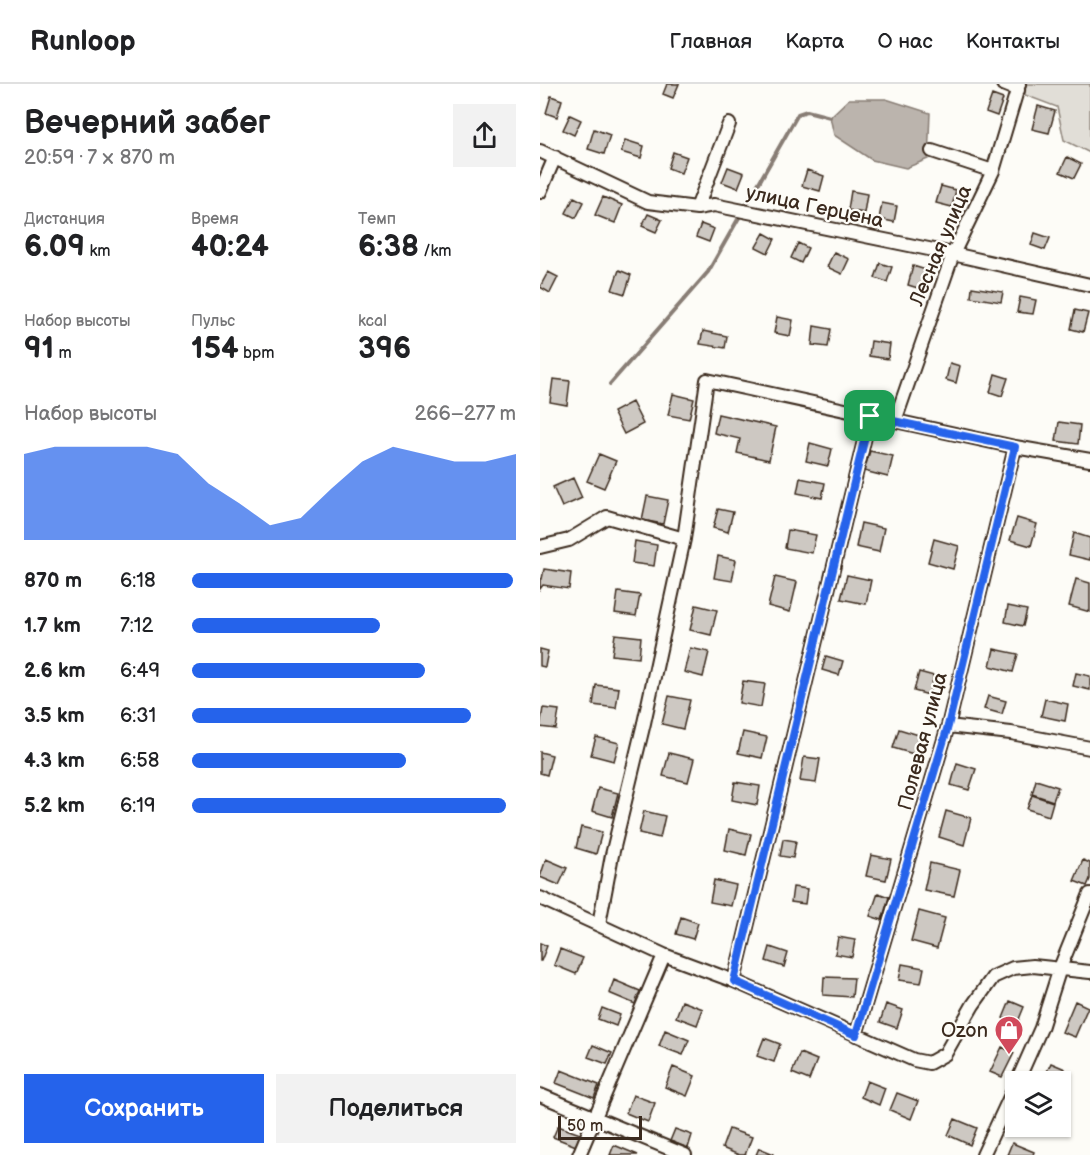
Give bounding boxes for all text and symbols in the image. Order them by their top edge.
text: Runloop [30,25,136,58]
text: Главная [669,29,752,54]
text: Карта [785,29,844,54]
text: О нас [877,29,933,54]
text: Контакты [966,29,1060,54]
text: Вечерний забег [24,103,271,143]
button: share [453,104,516,167]
text: 20:59 · 7 × 870 m [24,146,175,170]
street label: улица Герцена [744,181,886,233]
street label: Лесная улица [904,181,977,310]
text: Дистанция [24,210,105,229]
text: Время [191,210,239,229]
text: Темп [358,210,396,229]
text: 6.09 [24,229,85,265]
text: 40:24 [191,229,269,265]
text: 6:38 [358,229,419,265]
text: km [85,242,110,261]
text: /km [419,242,452,261]
text: Набор высоты [24,312,131,331]
text: Пульс [191,312,235,331]
text: kcal [358,312,387,331]
text: 91 [24,331,54,367]
text: 154 [191,331,239,367]
text: 396 [358,331,411,367]
text: m [54,344,72,363]
text: bpm [239,344,274,363]
pin [844,390,895,441]
icon: arrive [853,399,886,432]
text: Набор высоты [24,402,157,426]
text: 266–277 m [414,402,516,426]
text: 870 m [24,569,82,593]
text: 6:18 [120,569,156,593]
text: 1.7 km [24,614,81,638]
text: 7:12 [120,614,153,638]
text: 2.6 km [24,659,85,683]
text: 6:49 [120,659,160,683]
street label: Полевая улица [893,669,953,813]
text: 3.5 km [24,704,85,728]
text: 6:31 [120,704,156,728]
text: 4.3 km [24,749,85,773]
text: 6:58 [120,749,159,773]
text: 5.2 km [24,794,85,818]
text: 6:19 [120,794,156,818]
shop icon: Ozon [993,1014,1025,1056]
place label: Ozon [941,1019,988,1043]
map controls [1005,1071,1071,1137]
button: layers [1005,1071,1071,1137]
button: Сохранить [24,1074,264,1143]
button: Поделиться [276,1074,516,1143]
scale bar [558,1113,642,1140]
text: 50 m [567,1117,603,1136]

